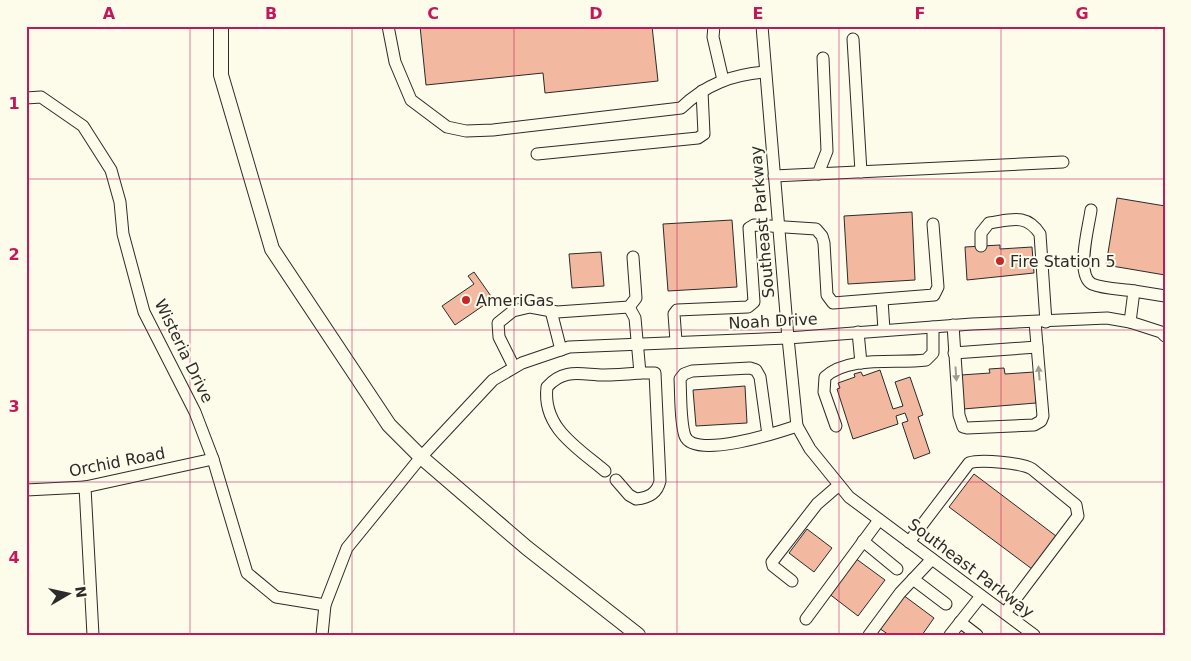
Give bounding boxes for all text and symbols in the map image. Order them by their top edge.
text: A [103,4,116,23]
text: B [265,4,277,23]
text: C [427,4,439,23]
text: D [589,4,603,23]
text: E [753,4,763,23]
text: F [915,4,925,23]
text: G [1075,4,1089,23]
text: 1 [8,94,20,113]
street label: Southeast Parkway [746,145,778,299]
text: 2 [8,245,20,264]
place label: Fire Station 5 [1010,252,1116,271]
marker: Fire Station 5 [994,255,1006,267]
place label: AmeriGas [476,291,554,310]
marker: AmeriGas [460,294,472,306]
street label: Wisteria Drive [151,296,217,406]
street label: Noah Drive [728,309,818,333]
one-way arrow [1035,364,1043,380]
one-way arrow [952,366,960,382]
text: 3 [8,397,20,416]
street label: Orchid Road [67,443,167,481]
street label: Southeast Parkway [904,514,1038,622]
text: 4 [8,548,20,567]
north arrow [42,568,92,618]
text: N [72,585,90,599]

